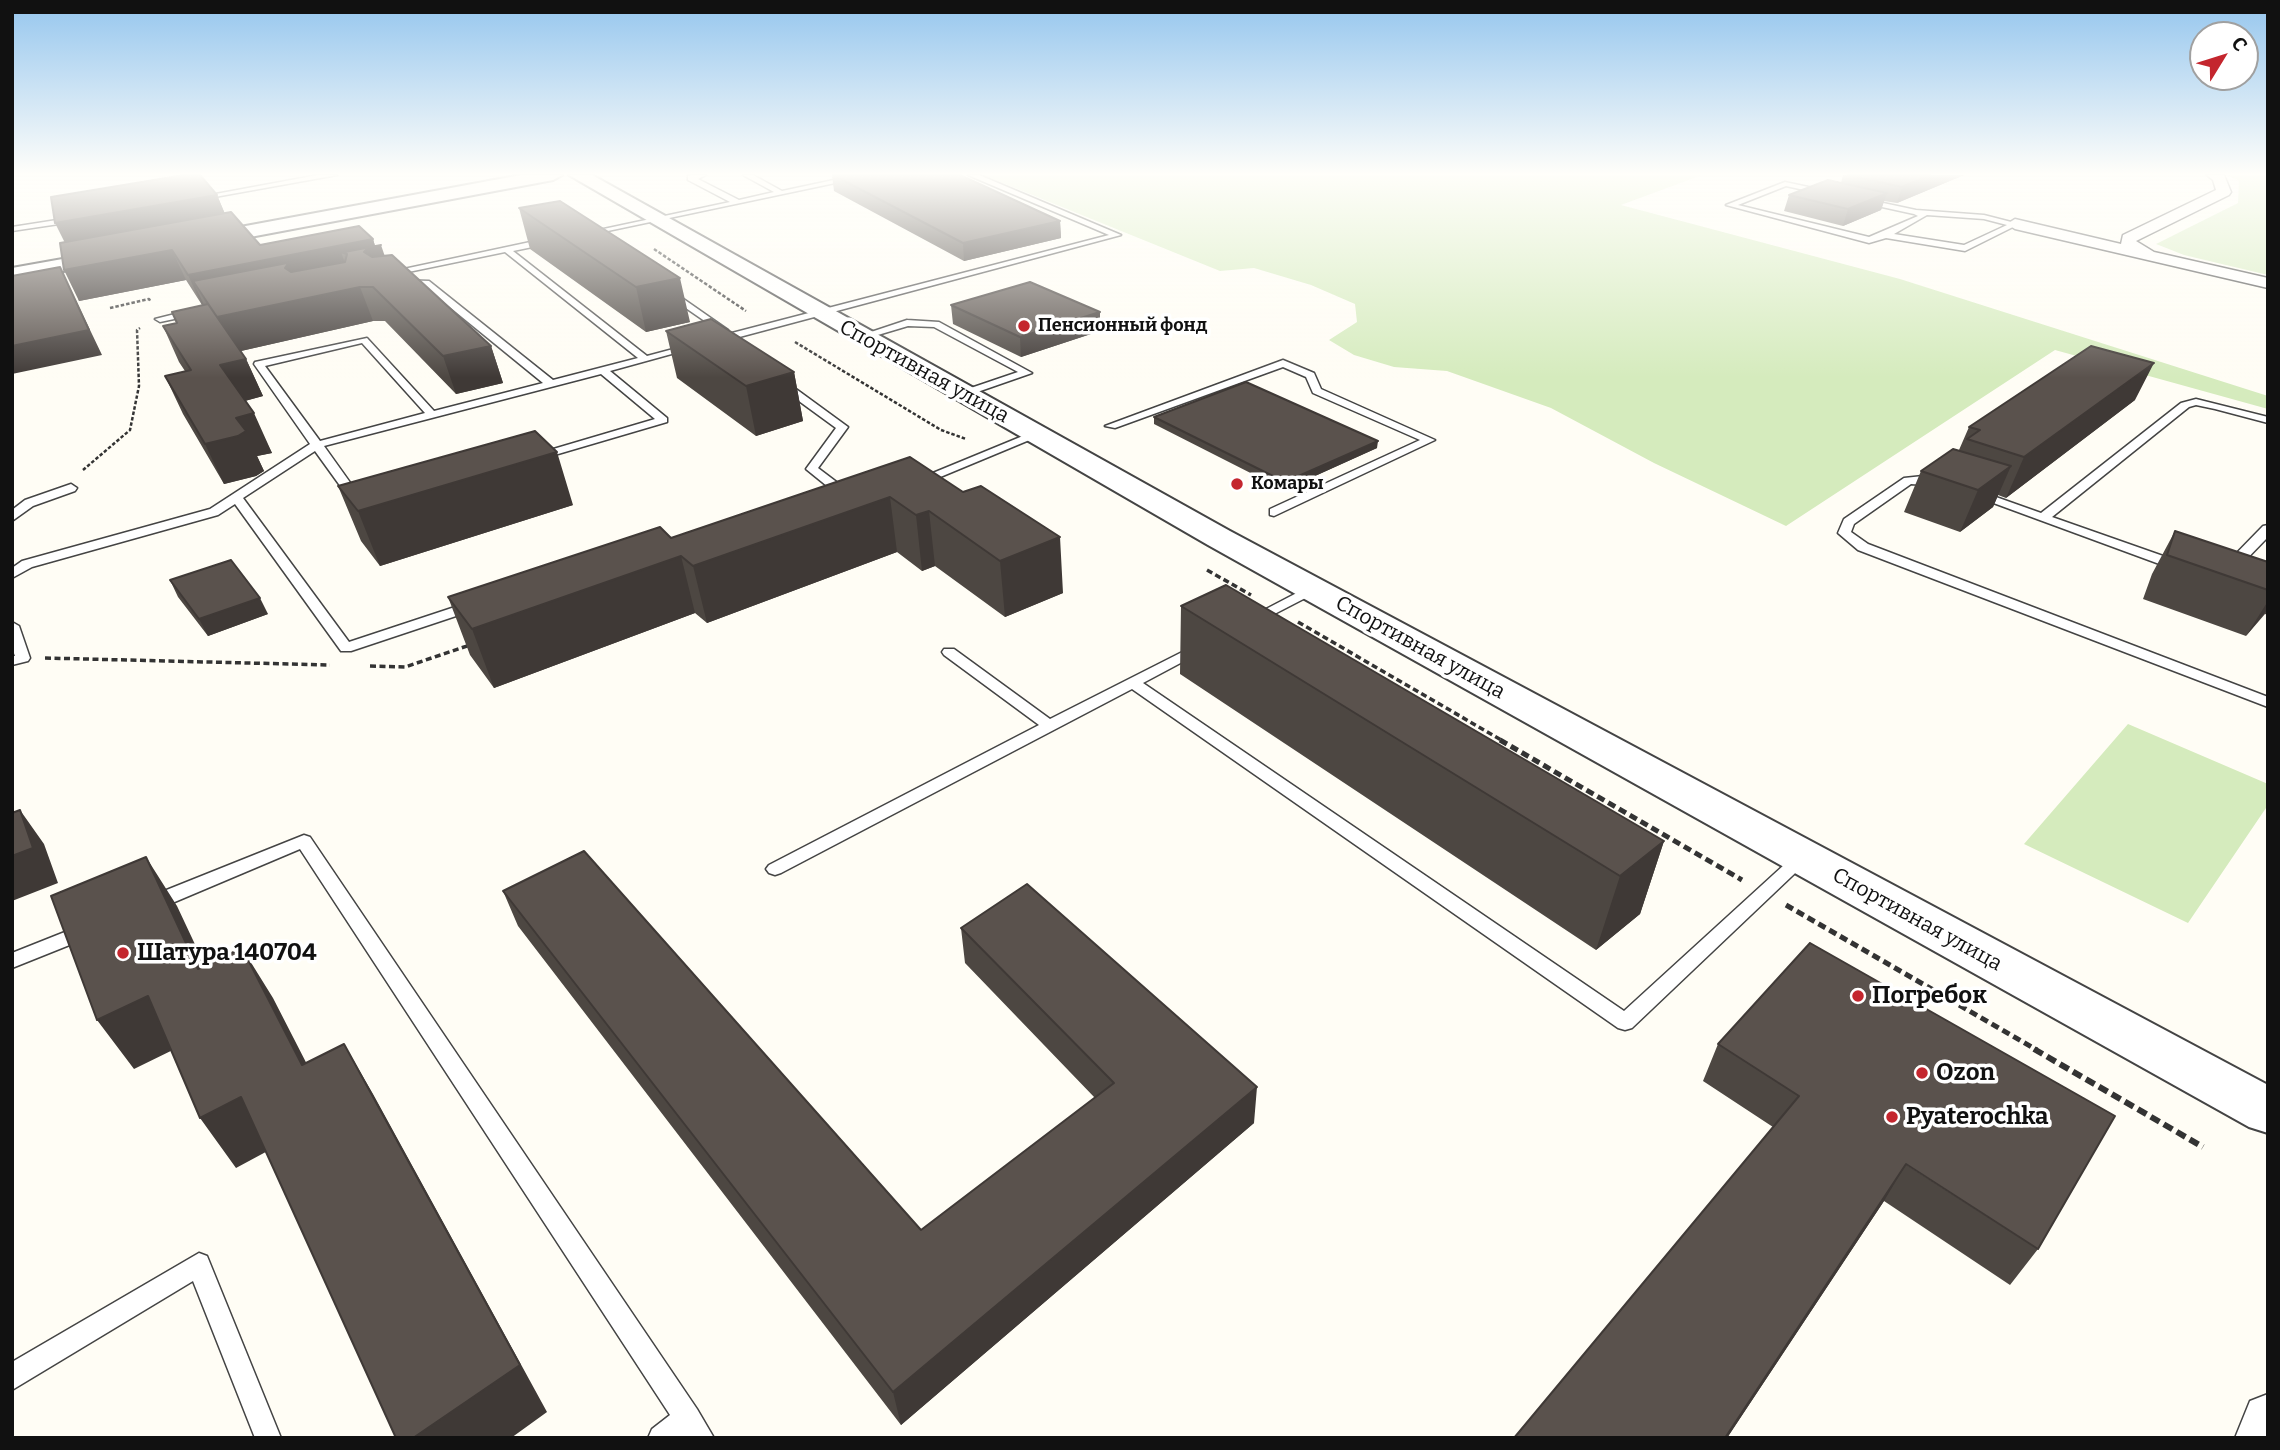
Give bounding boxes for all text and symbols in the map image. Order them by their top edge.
north arrow [2189,21,2259,91]
text: С [2227,32,2252,56]
street label: Спортивная улица [835,315,1013,429]
place label: Пенсионный фонд [1038,315,1207,337]
marker: Пенсионный фонд [1016,318,1032,334]
place label: Комары [1251,473,1324,495]
marker: Комары [1229,476,1245,492]
street label: Спортивная улица [1331,591,1509,705]
street label: Спортивная улица [1828,863,2006,977]
place label: Шатура 140704 [137,939,317,967]
marker: Шатура 140704 [115,945,131,961]
place label: Погребок [1872,982,1987,1010]
marker: Погребок [1850,988,1866,1004]
place label: Ozon [1936,1059,1995,1087]
marker: Ozon [1914,1065,1930,1081]
place label: Pyaterochka [1906,1103,2049,1131]
marker: Pyaterochka [1884,1109,1900,1125]

